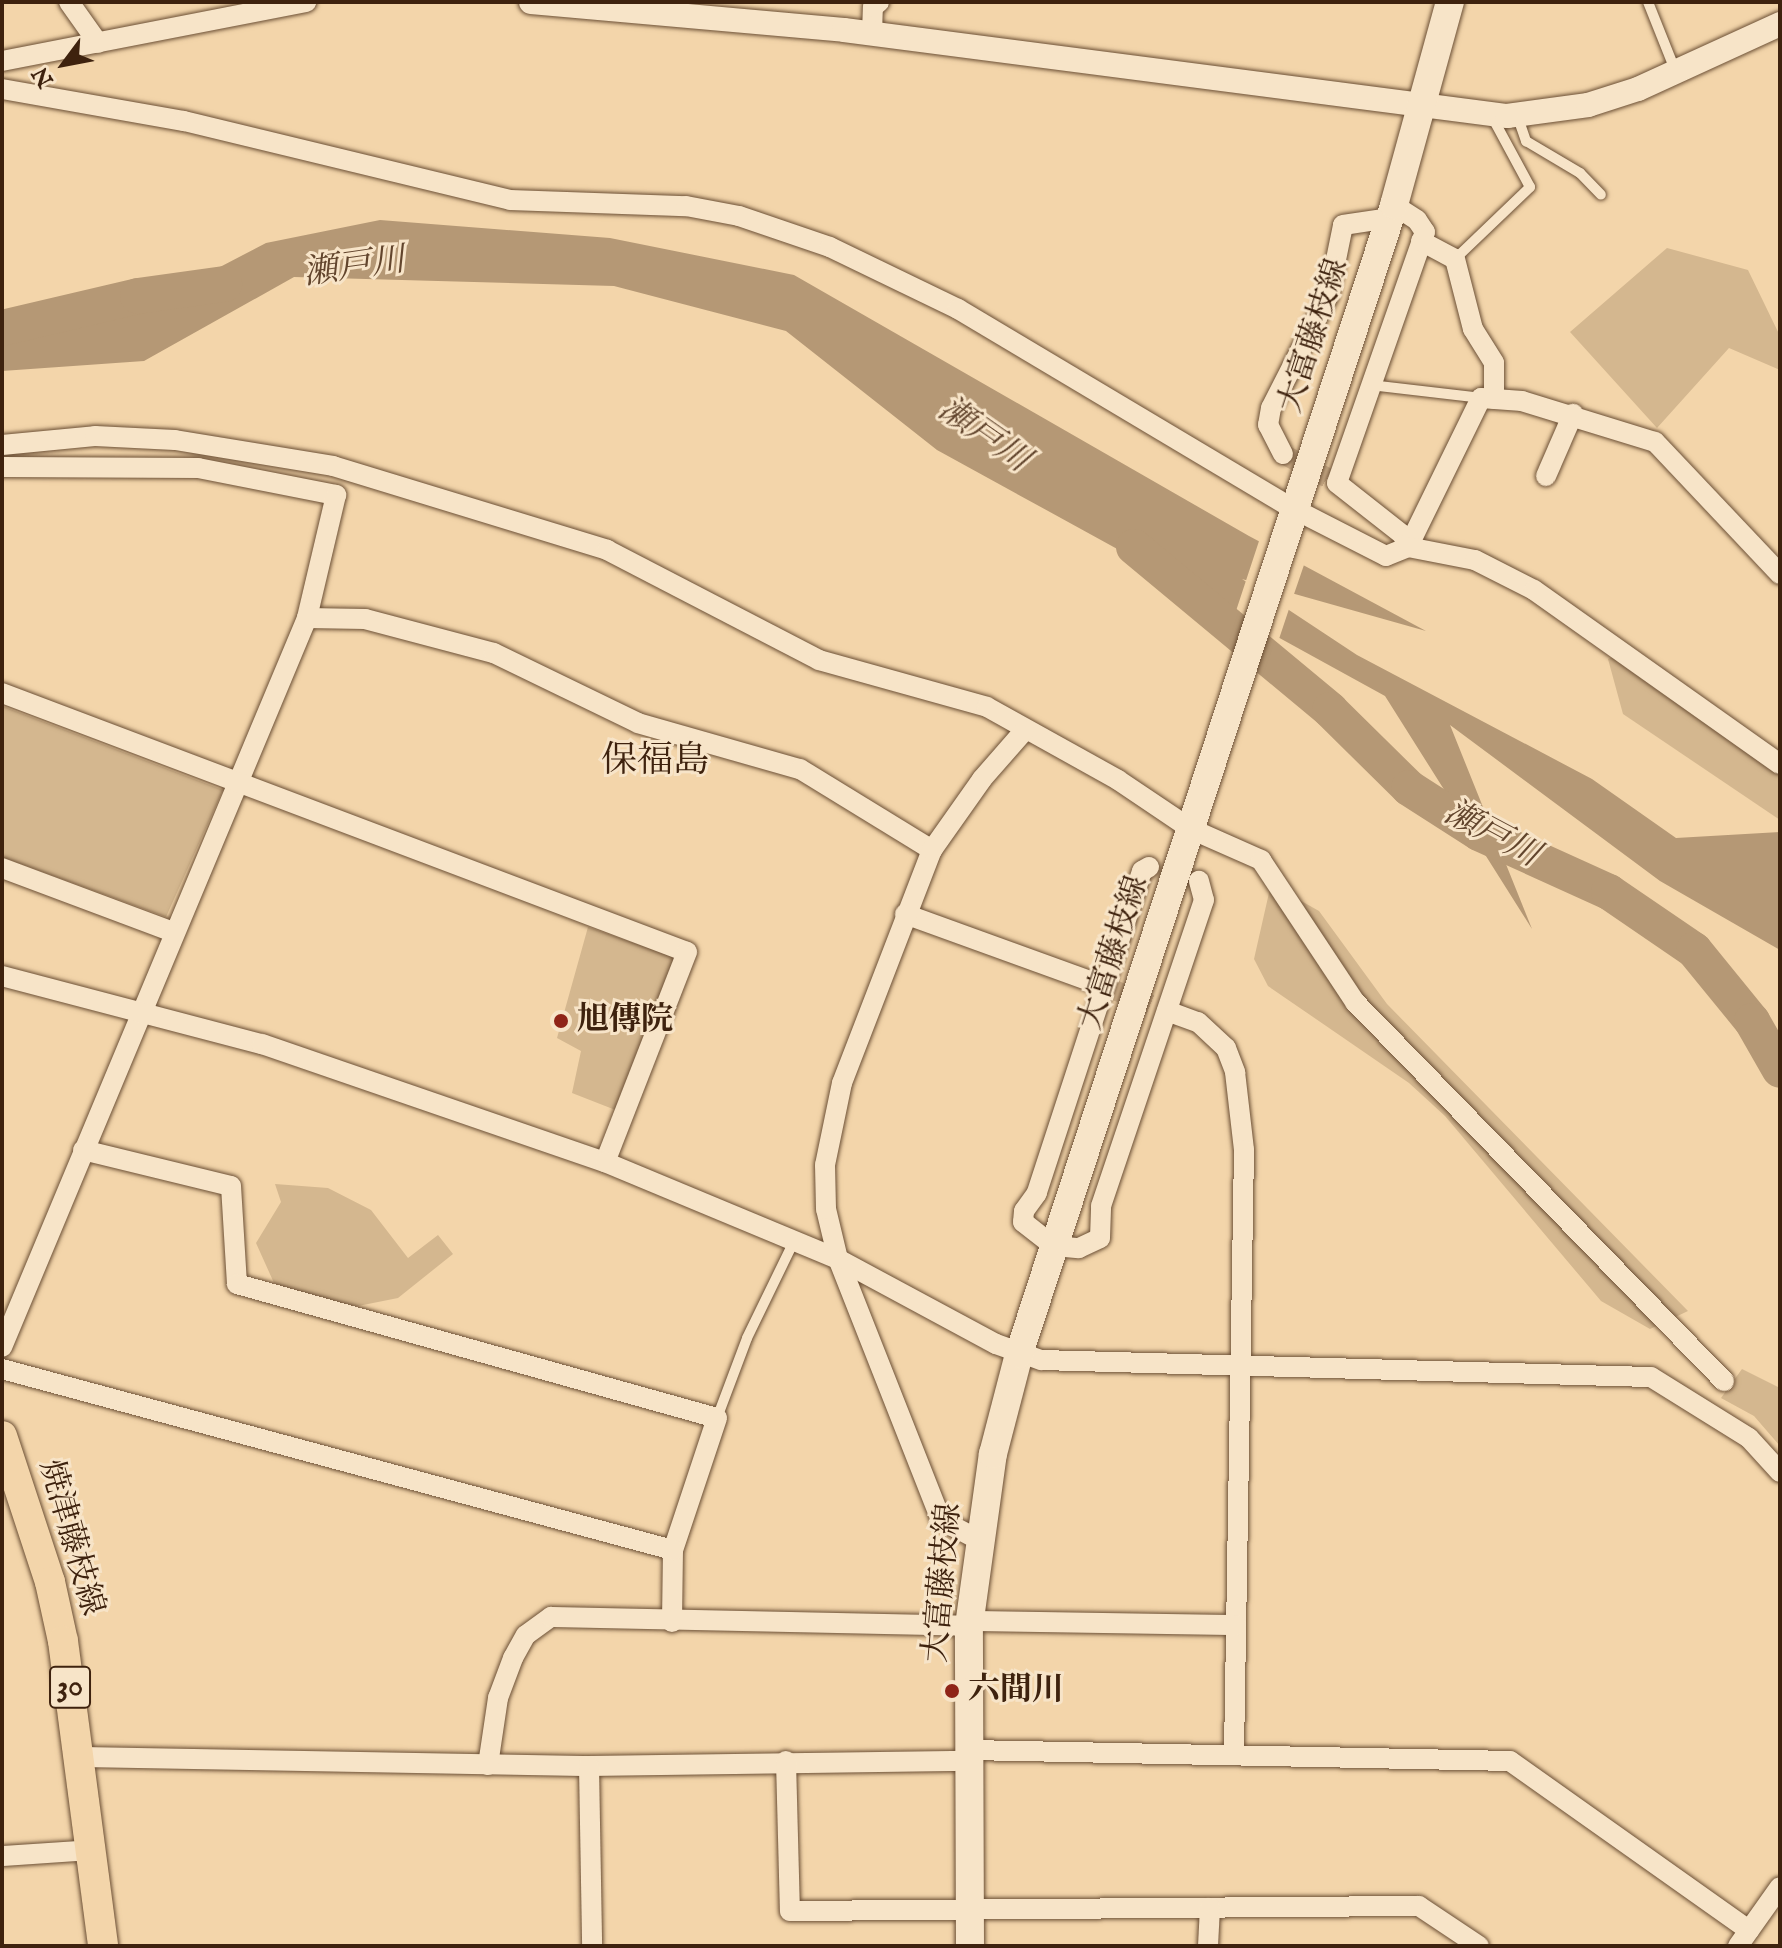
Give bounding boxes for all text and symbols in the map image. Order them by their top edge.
north arrow [24,24,104,104]
text: N [27,61,61,92]
water label: 瀬戸川 [301,240,407,294]
street label: 大富藤枝線 [1272,254,1358,418]
water label: 瀬戸川 [931,389,1037,481]
district label: 保福島 [601,740,709,784]
water label: 瀬戸川 [1437,792,1547,876]
street label: 大富藤枝線 [1072,871,1158,1035]
place label: 旭傳院 [577,1002,673,1040]
marker: 旭傳院 [552,1012,570,1030]
street label: 焼津藤枝線 [29,1456,111,1620]
street label: 大富藤枝線 [918,1502,970,1664]
road number: 30 [48,1661,92,1713]
place label: 六間川 [968,1672,1064,1710]
marker: 六間川 [943,1682,961,1700]

